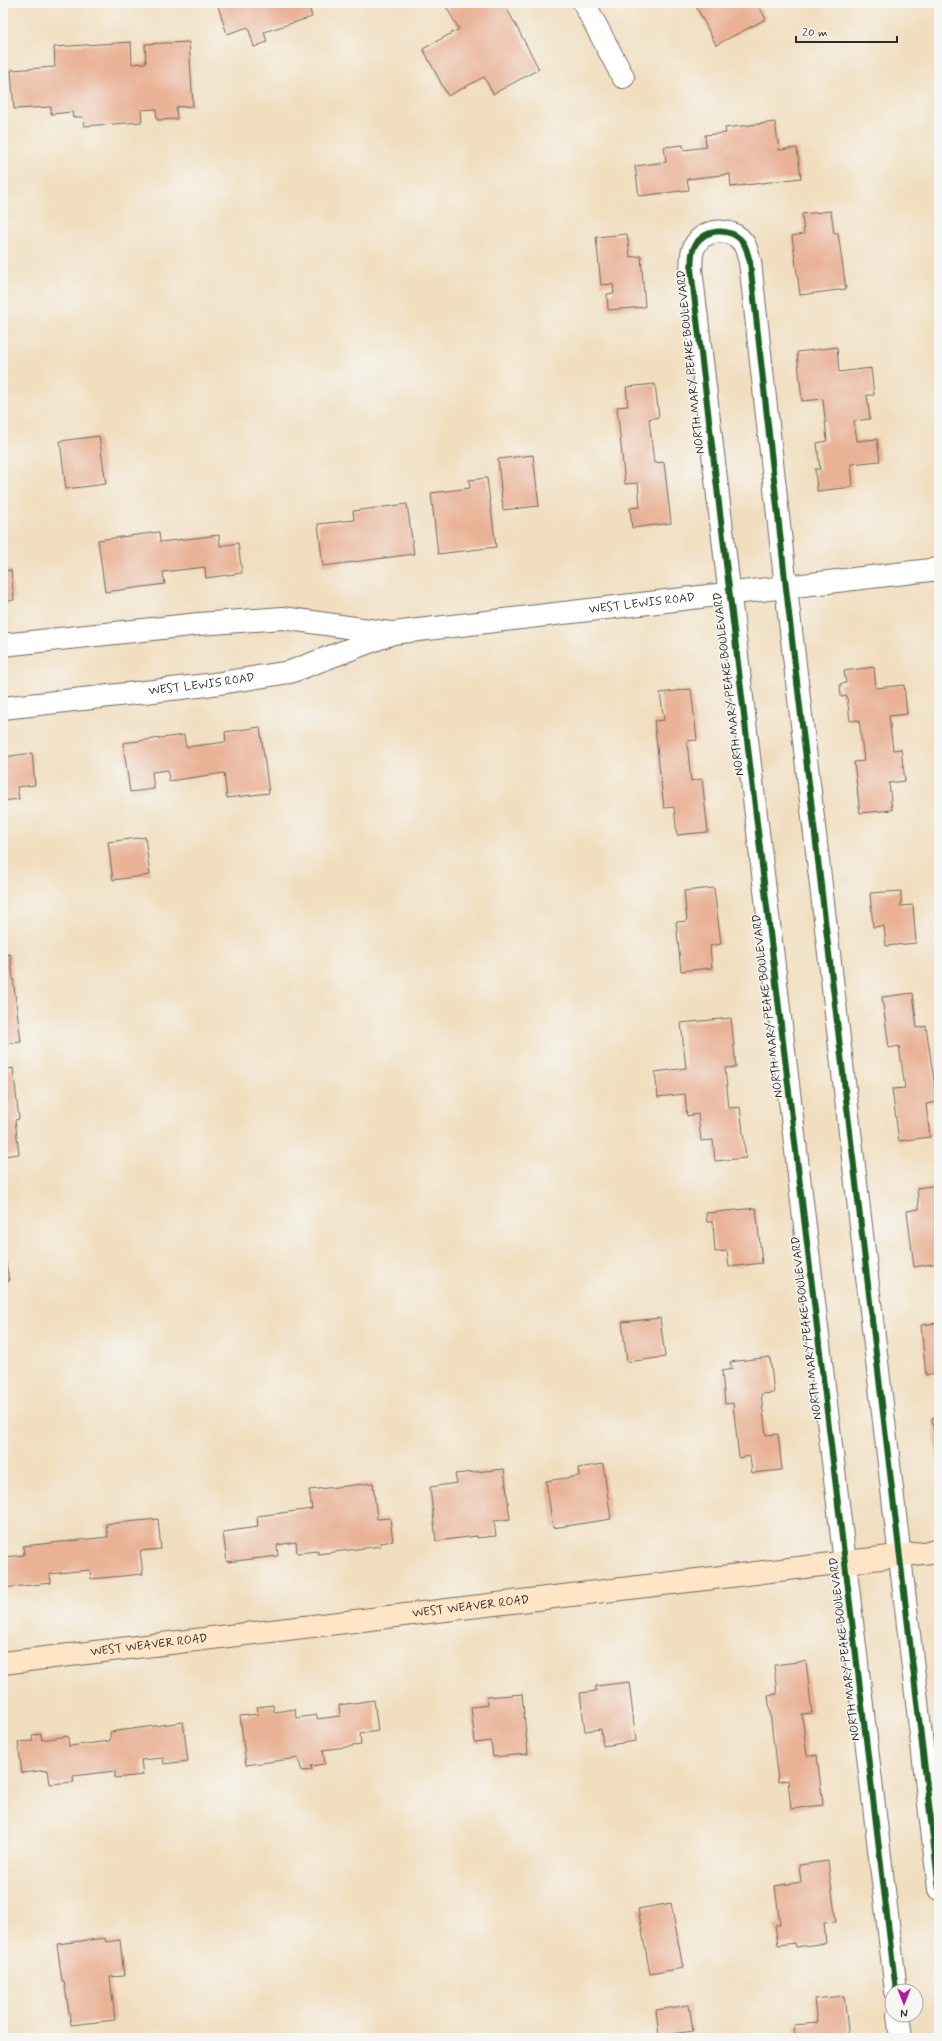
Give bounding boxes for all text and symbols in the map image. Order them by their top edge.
scale bar [796,18,897,44]
text: 20 m [802,25,828,41]
street label: NORTH MARY PEAKE BOULEVARD [673,269,709,455]
street label: WEST LEWIS ROAD [588,590,696,618]
street label: NORTH MARY PEAKE BOULEVARD [710,591,748,777]
street label: WEST LEWIS ROAD [148,670,256,700]
street label: NORTH MARY PEAKE BOULEVARD [749,913,787,1099]
street label: NORTH MARY PEAKE BOULEVARD [788,1235,826,1421]
street label: NORTH MARY PEAKE BOULEVARD [826,1556,864,1742]
street label: WEST WEAVER ROAD [411,1592,530,1622]
street label: WEST WEAVER ROAD [90,1631,208,1660]
north arrow [884,1983,924,2023]
text: N [900,2005,908,2019]

